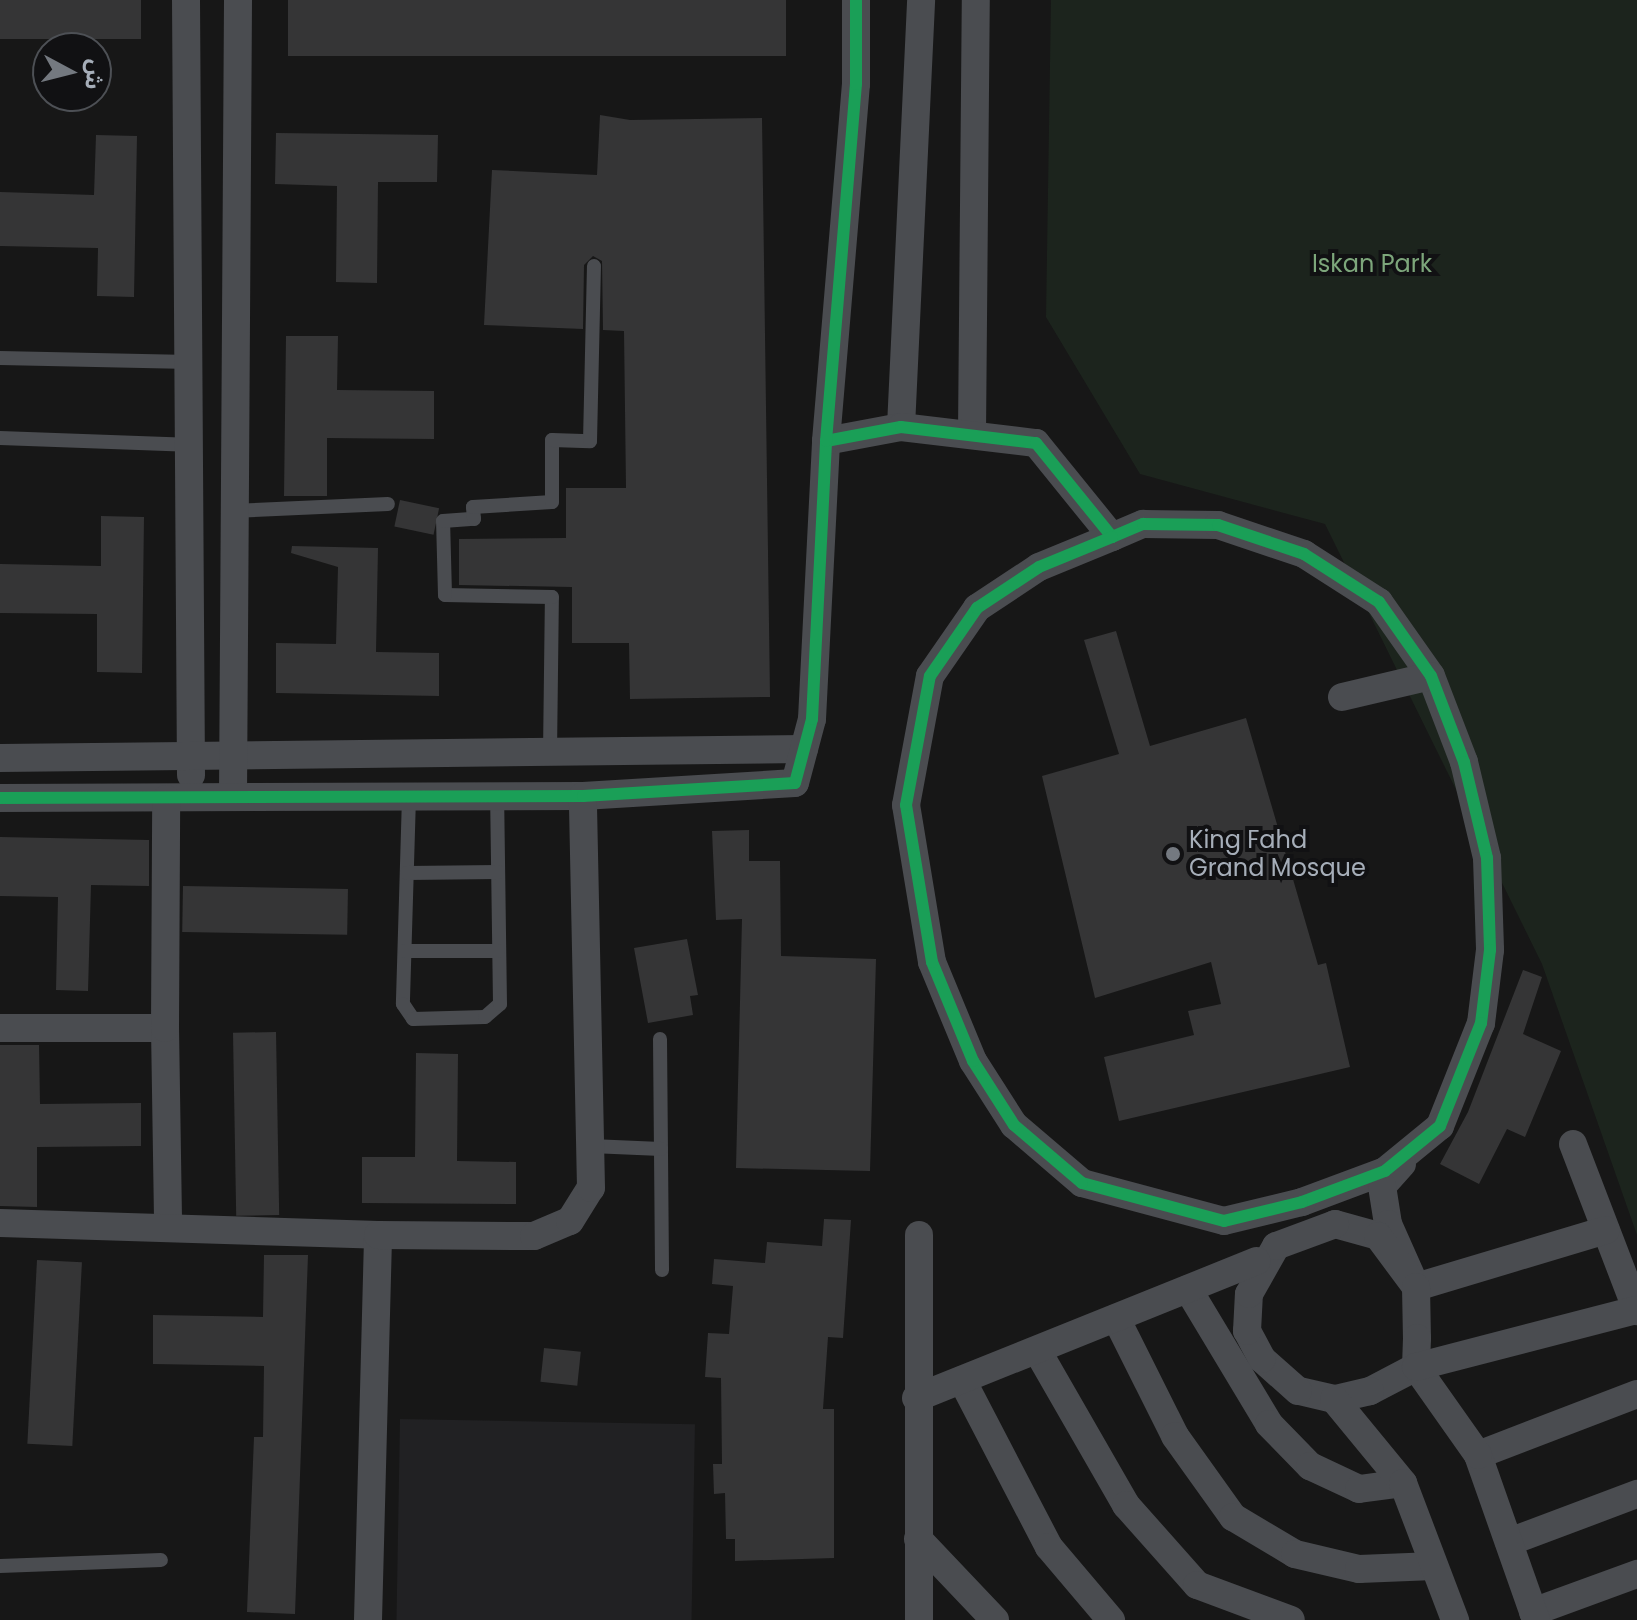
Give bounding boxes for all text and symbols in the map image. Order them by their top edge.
north arrow [32,32,112,112]
text: ش [77,58,112,92]
park label: Iskan Park [1312,250,1432,278]
place label: King Fahd Grand Mosque [1189,826,1366,882]
marker: King Fahd Grand Mosque [1164,845,1182,863]

